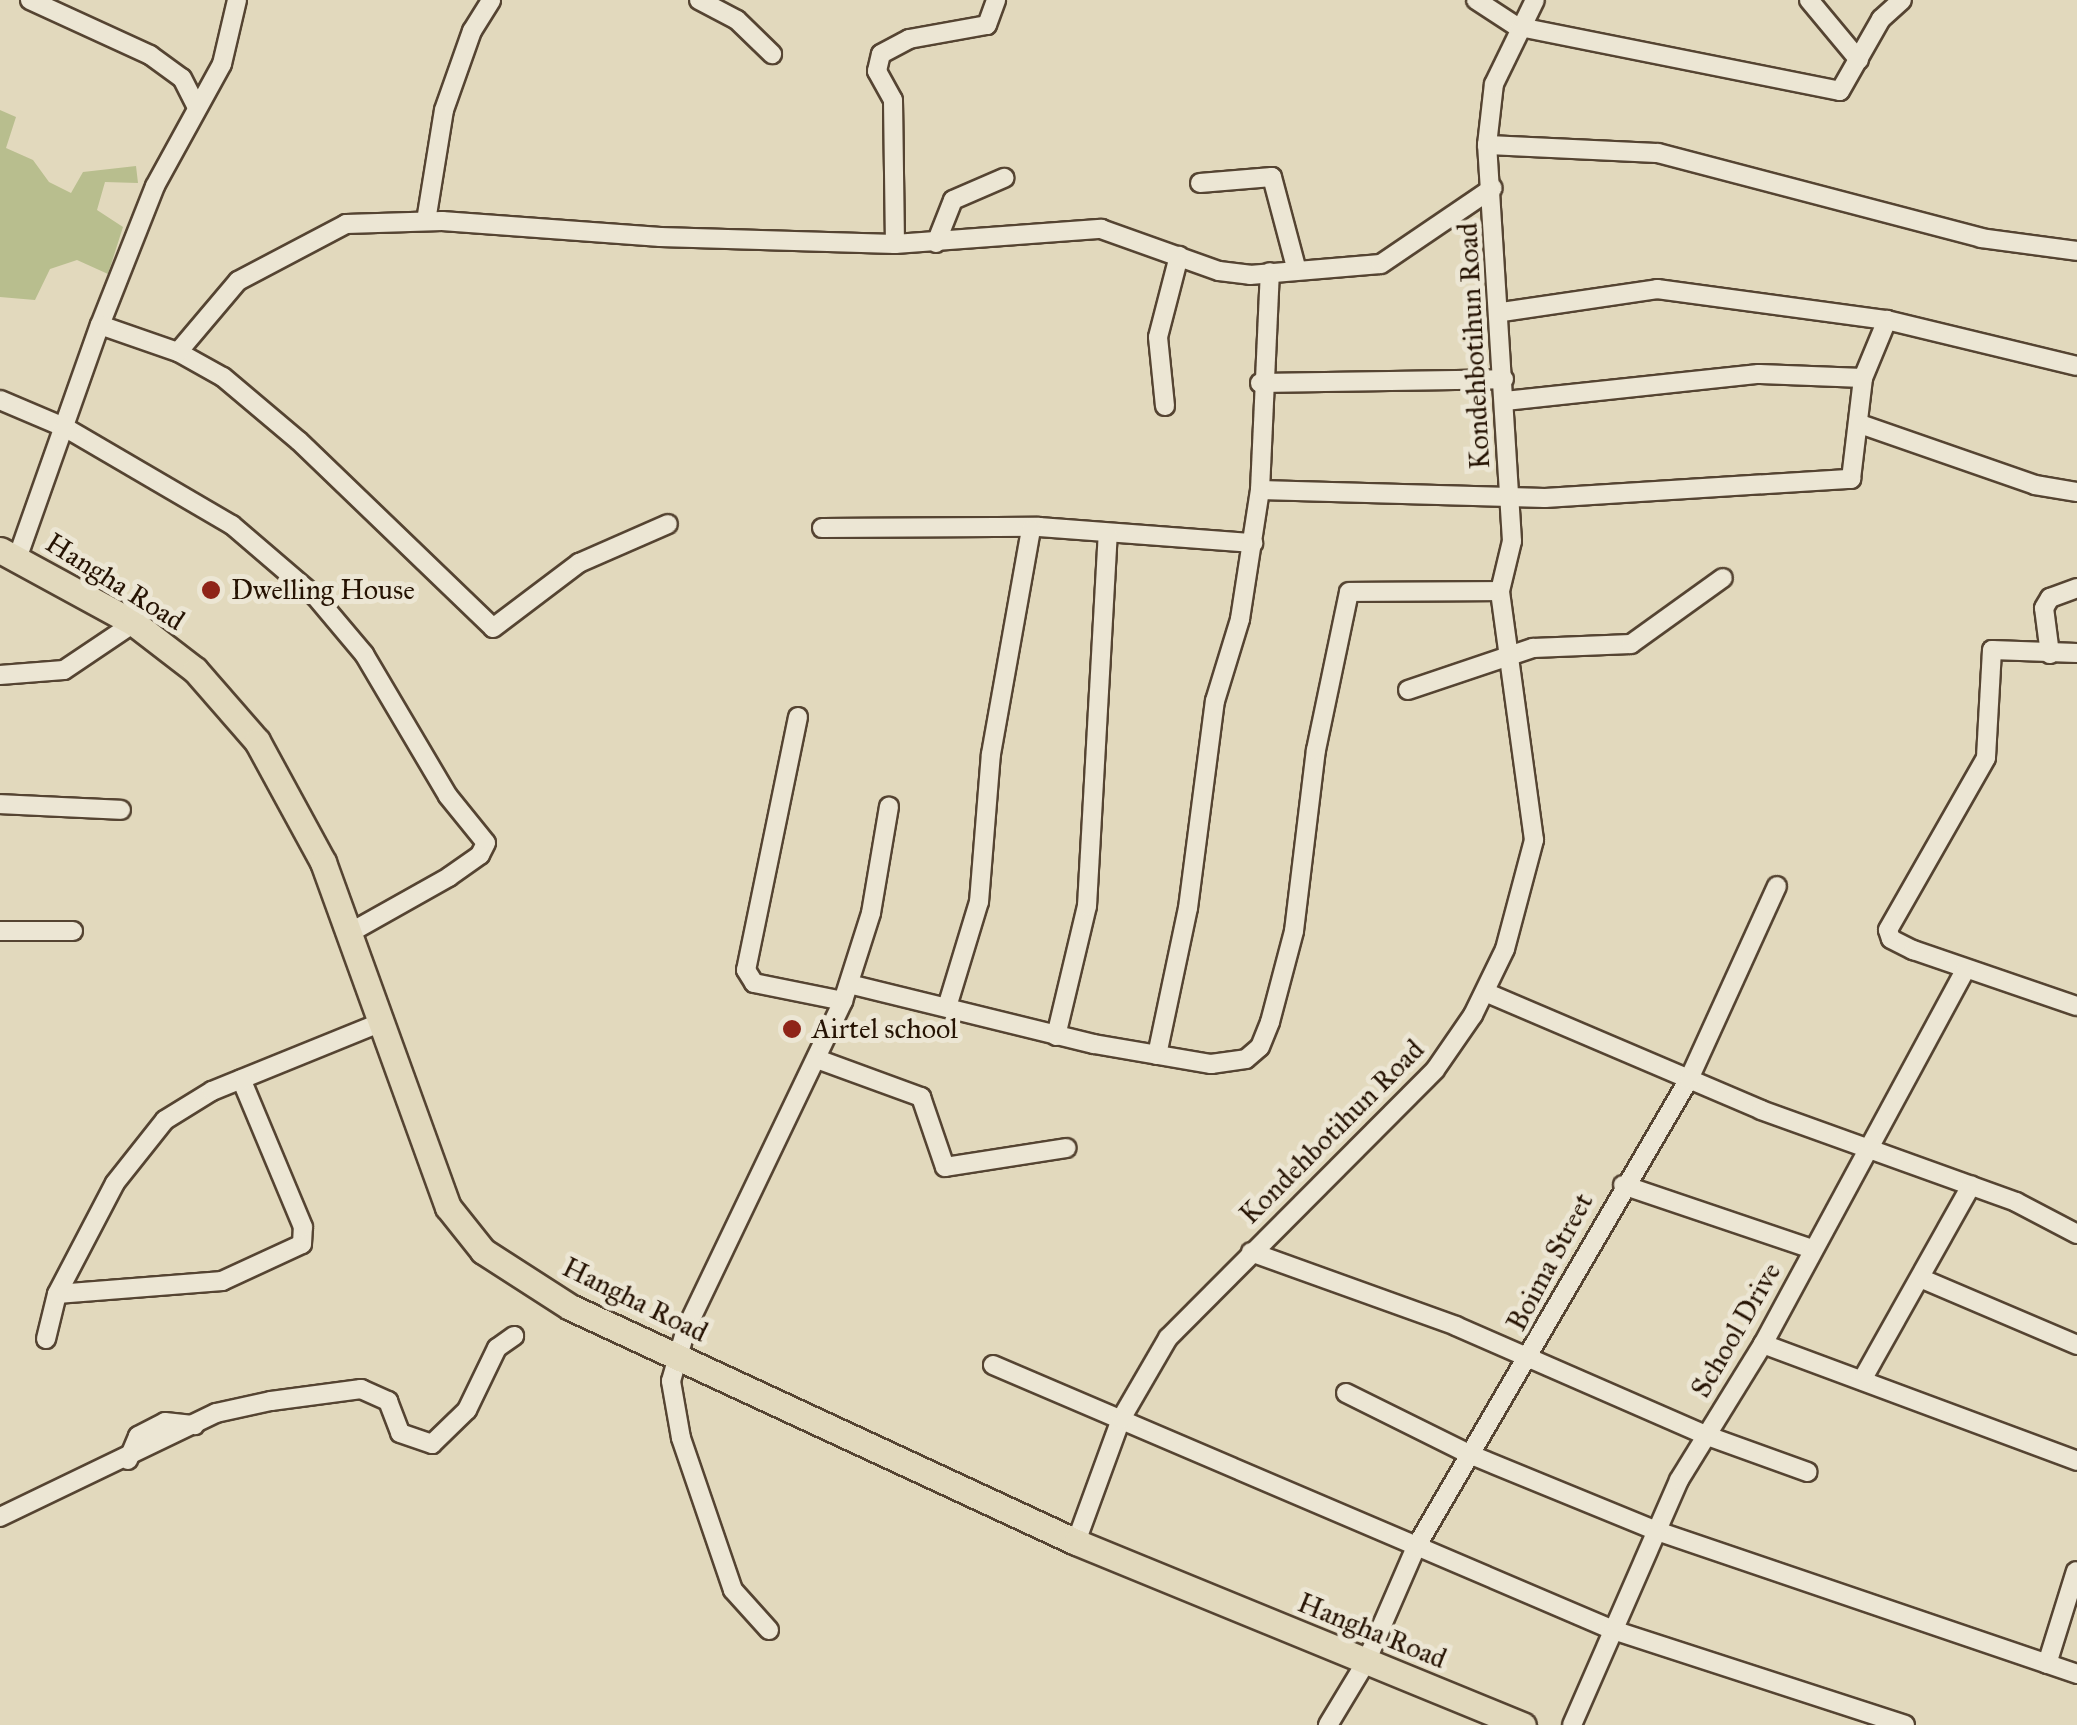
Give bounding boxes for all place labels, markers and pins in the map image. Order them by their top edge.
place label: Dwelling House [231,573,415,607]
marker: Dwelling House [200,579,222,601]
place label: Airtel school [812,1012,958,1046]
marker: Airtel school [781,1018,803,1040]

